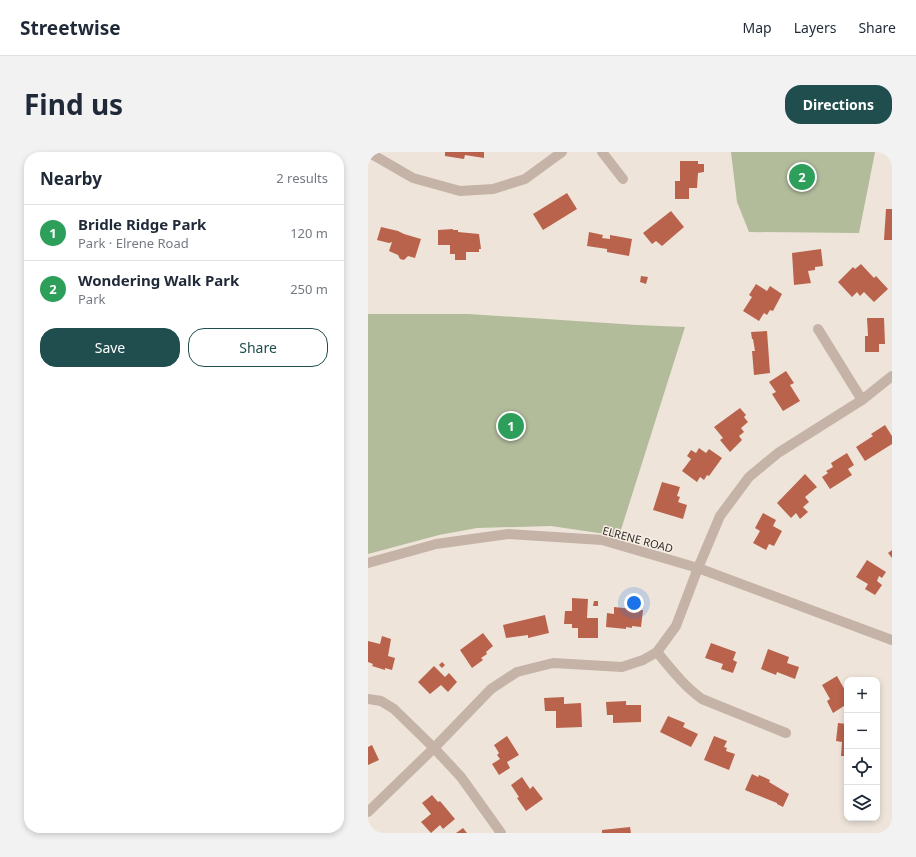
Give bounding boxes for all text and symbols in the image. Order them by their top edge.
text: Streetwise [20,15,121,41]
text: Map [743,18,772,37]
text: Layers [794,18,836,37]
text: Share [858,18,896,37]
text: Find us [24,85,123,123]
button: Directions [785,85,892,124]
pin: 2 [789,162,815,192]
text: Nearby [40,167,102,190]
text: 2 results [276,169,328,187]
text: Bridle Ridge Park [78,214,206,234]
text: 1 [49,224,57,242]
text: 120 m [290,224,328,242]
text: Park · Elrene Road [78,234,189,252]
text: Wondering Walk Park [78,270,239,290]
text: 2 [49,280,57,298]
text: 250 m [290,280,328,298]
text: Park [78,290,105,308]
button: Save [40,328,180,367]
button: Share [188,328,328,367]
pin: 1 [498,411,524,441]
street label: ELRENE ROAD [601,522,675,556]
your location [624,593,644,613]
map controls [844,677,880,821]
button: + [844,677,880,713]
button: − [844,713,880,749]
button: locate [844,749,880,785]
button: layers [844,785,880,821]

